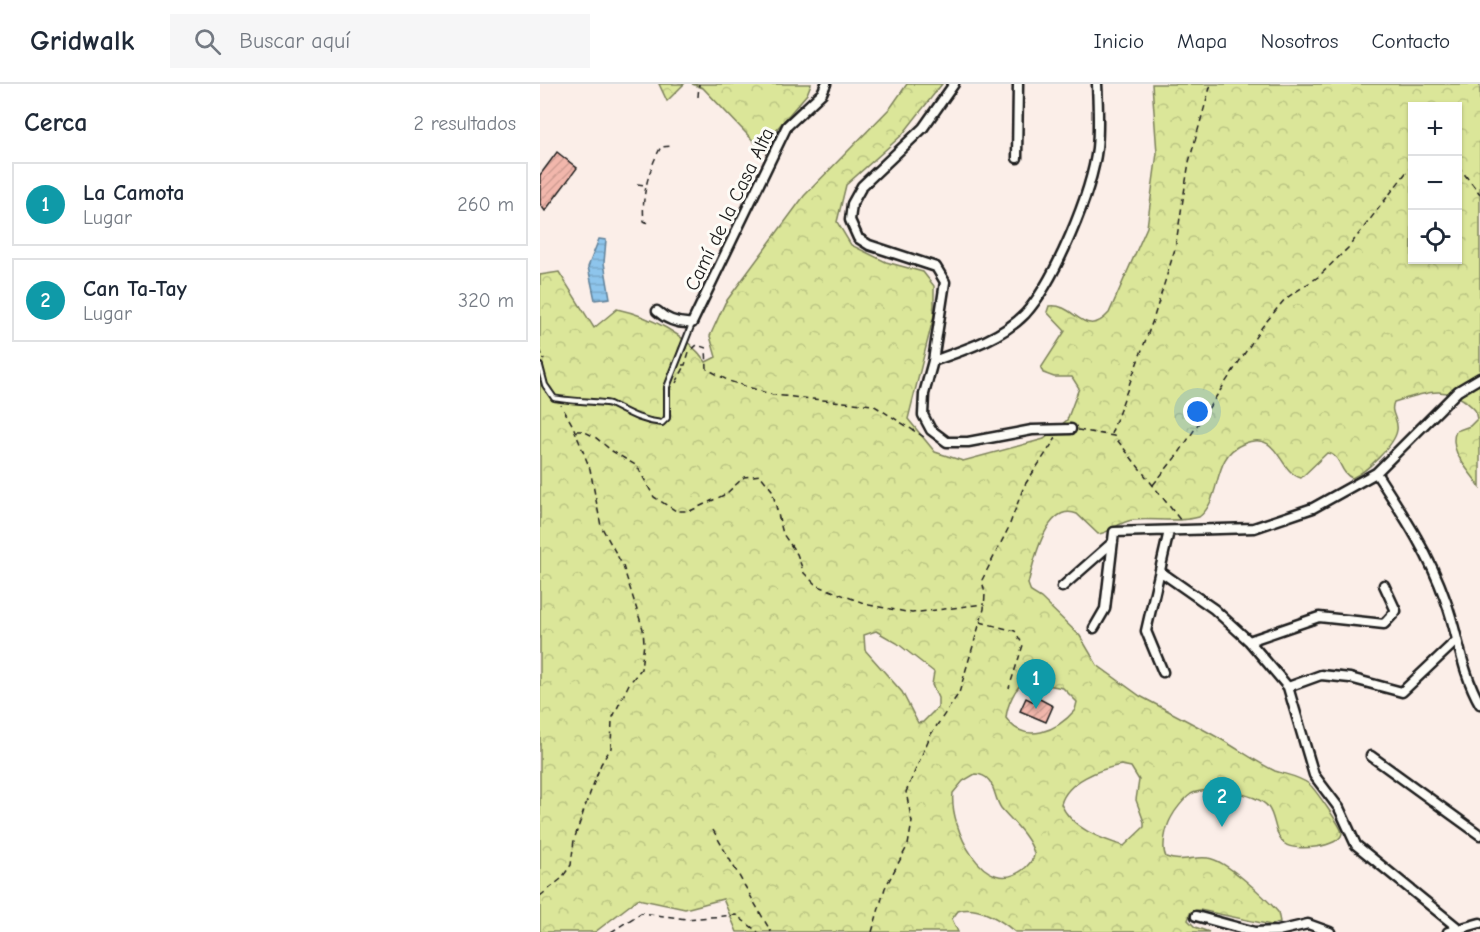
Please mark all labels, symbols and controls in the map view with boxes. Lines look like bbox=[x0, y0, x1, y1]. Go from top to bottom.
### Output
search box bbox=[170, 14, 590, 68]
text: Gridwalk bbox=[30, 25, 134, 57]
icon: search bbox=[191, 25, 224, 58]
text: Buscar aquí bbox=[239, 28, 350, 54]
text: Inicio bbox=[1093, 29, 1144, 53]
text: Mapa bbox=[1177, 29, 1227, 53]
text: Nosotros bbox=[1260, 29, 1339, 53]
text: Contacto bbox=[1372, 29, 1450, 53]
map controls bbox=[1408, 102, 1462, 264]
button: + bbox=[1408, 102, 1462, 156]
text: Cerca bbox=[24, 108, 88, 138]
text: 2 resultados bbox=[414, 112, 516, 135]
street label: Camí de la Casa Alta bbox=[680, 124, 779, 294]
button: − bbox=[1408, 156, 1462, 210]
text: La Camota bbox=[83, 180, 184, 206]
text: 1 bbox=[42, 193, 49, 216]
text: 260 m bbox=[457, 193, 514, 216]
text: Lugar bbox=[83, 206, 132, 229]
button: locate bbox=[1408, 210, 1462, 264]
text: Can Ta-Tay bbox=[83, 276, 187, 302]
text: 2 bbox=[41, 289, 50, 312]
text: 320 m bbox=[458, 289, 514, 312]
text: Lugar bbox=[83, 302, 132, 325]
your location bbox=[1183, 397, 1212, 426]
pin: 1 bbox=[1016, 660, 1056, 709]
pin: 2 bbox=[1202, 778, 1242, 827]

